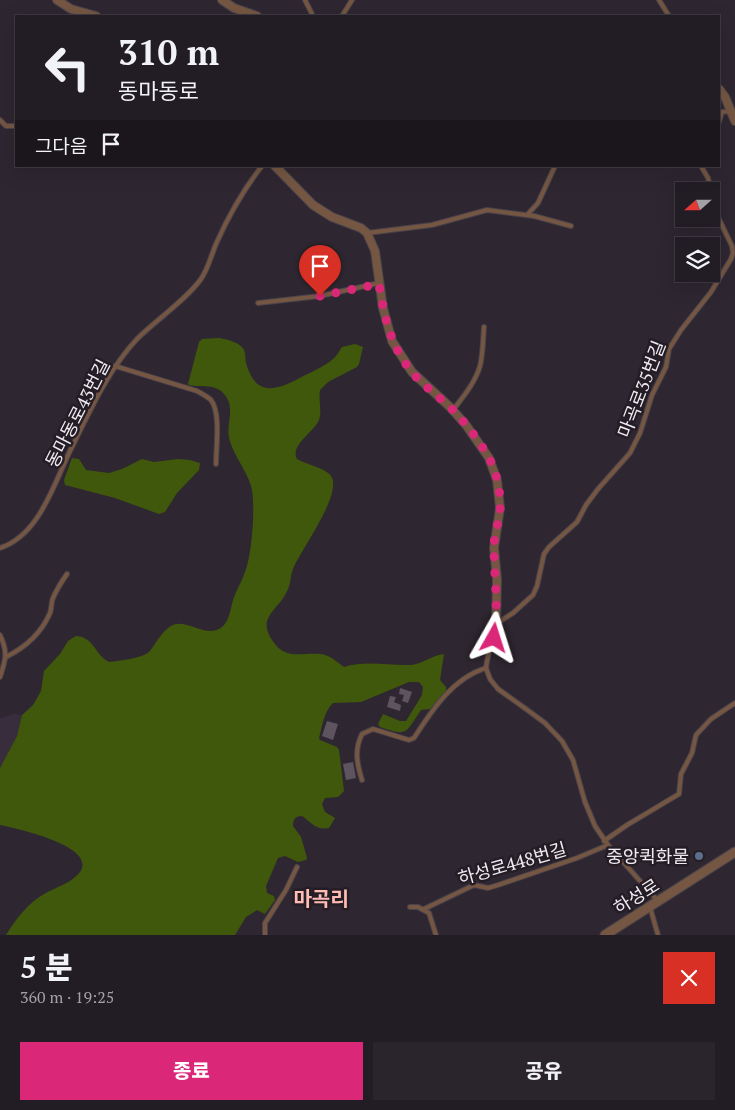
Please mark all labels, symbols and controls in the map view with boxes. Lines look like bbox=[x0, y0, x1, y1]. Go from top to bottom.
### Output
text: 310 m bbox=[118, 29, 219, 75]
icon: left bbox=[35, 35, 100, 100]
text: 동마동로 bbox=[118, 76, 199, 105]
icon: arrive bbox=[97, 130, 125, 158]
text: 그다음 bbox=[35, 133, 87, 158]
north arrow bbox=[675, 182, 720, 228]
map controls bbox=[675, 182, 720, 282]
button: layers bbox=[675, 237, 720, 282]
pin bbox=[299, 245, 341, 296]
icon: arrive bbox=[306, 252, 334, 280]
street label: 마곡로35번길 bbox=[612, 337, 670, 441]
street label: 동마동로43번길 bbox=[39, 355, 115, 471]
position arrow bbox=[467, 611, 519, 663]
street label: 하성로448번길 bbox=[455, 836, 569, 890]
place label: 중앙퀵화물 bbox=[606, 844, 689, 868]
marker: 중앙퀵화물 bbox=[693, 850, 705, 862]
street label: 하성로 bbox=[609, 873, 663, 919]
district label: 마곡리 bbox=[293, 885, 349, 912]
text: 5 분 bbox=[20, 947, 73, 987]
button: close bbox=[663, 952, 715, 1004]
text: 360 m · 19:25 bbox=[20, 986, 114, 1008]
button: 종료 bbox=[20, 1042, 363, 1100]
button: 공유 bbox=[373, 1042, 715, 1100]

